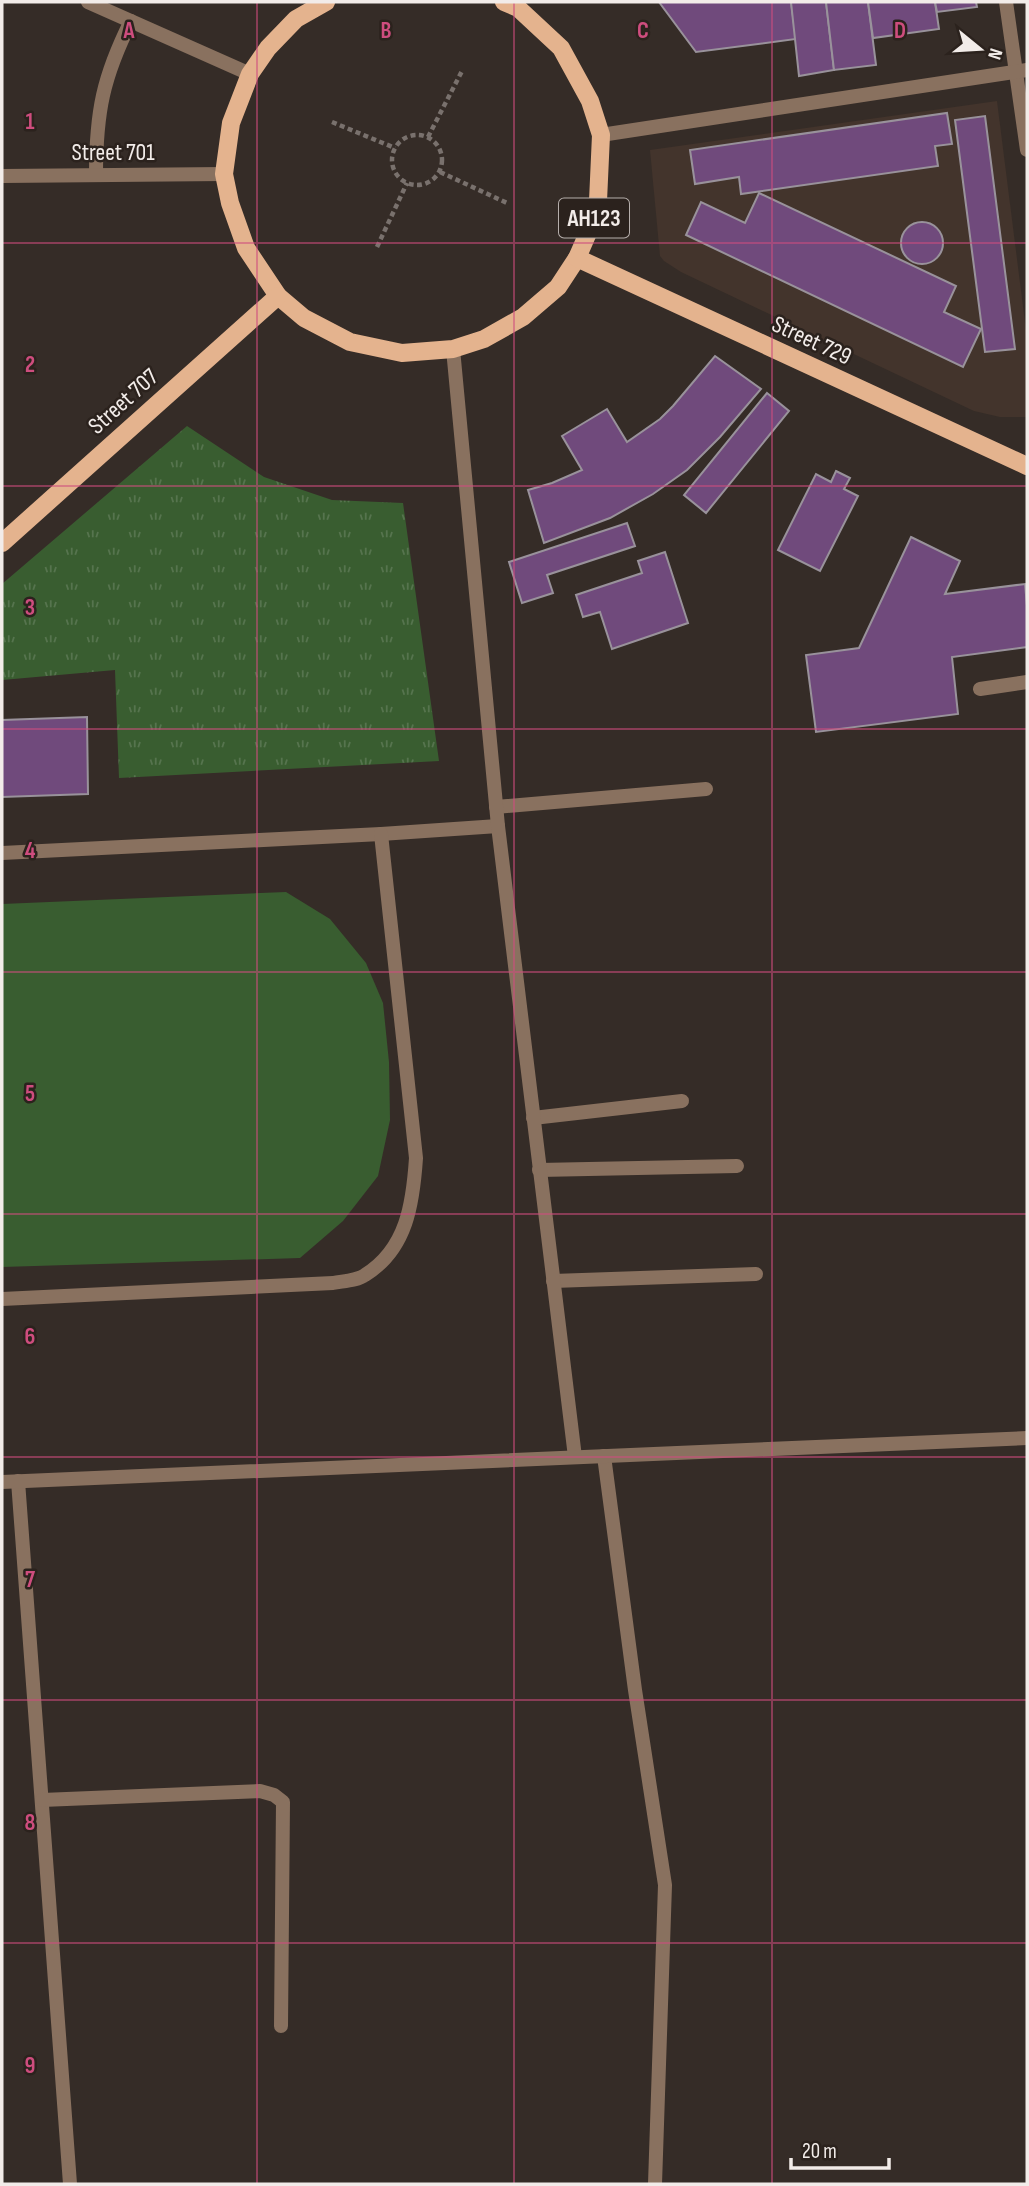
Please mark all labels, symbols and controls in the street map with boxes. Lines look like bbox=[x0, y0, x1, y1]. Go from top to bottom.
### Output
north arrow bbox=[945, 14, 1015, 84]
text: A bbox=[123, 17, 136, 45]
text: B bbox=[381, 17, 392, 45]
text: C bbox=[637, 17, 649, 45]
text: D bbox=[894, 17, 906, 45]
text: N bbox=[982, 45, 1007, 62]
text: 1 bbox=[25, 108, 35, 136]
street label: Street 701 bbox=[71, 138, 155, 167]
road number: AH123 bbox=[559, 198, 629, 238]
street label: Street 729 bbox=[767, 309, 856, 371]
text: 2 bbox=[25, 351, 35, 379]
street label: Street 707 bbox=[82, 362, 165, 440]
text: 3 bbox=[25, 594, 35, 622]
text: 4 bbox=[25, 837, 36, 865]
text: 5 bbox=[25, 1080, 35, 1108]
text: 6 bbox=[25, 1323, 35, 1351]
text: 7 bbox=[25, 1566, 35, 1594]
text: 8 bbox=[25, 1809, 36, 1837]
text: 9 bbox=[25, 2052, 35, 2080]
scale bar bbox=[791, 2126, 889, 2170]
text: 20 m bbox=[802, 2139, 837, 2164]

